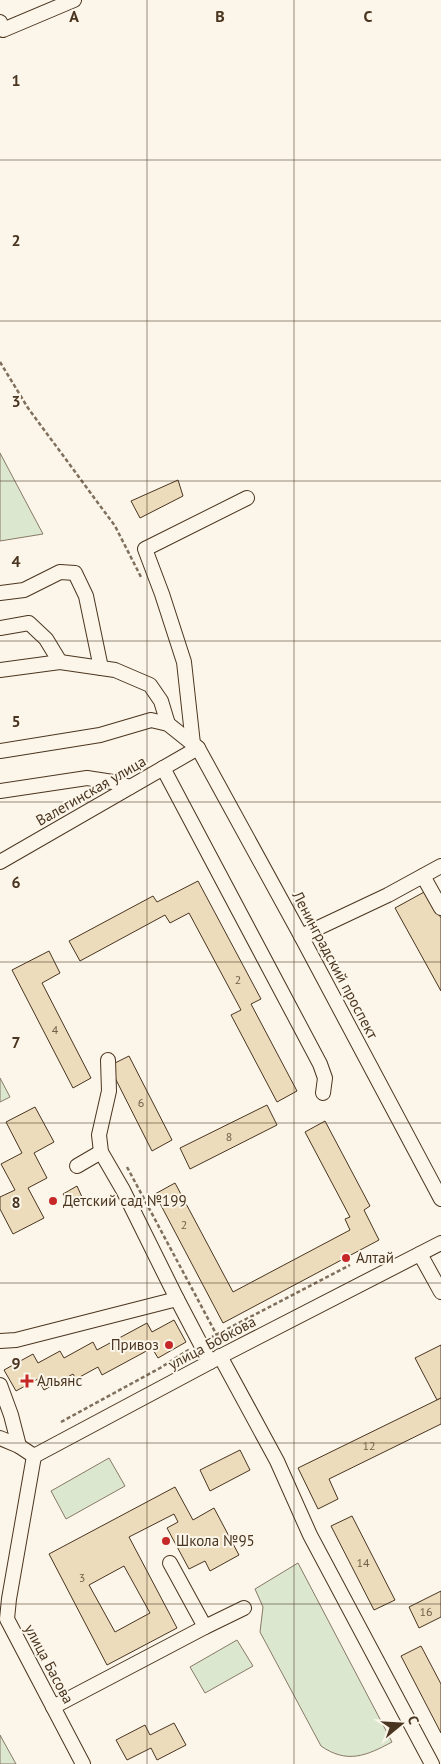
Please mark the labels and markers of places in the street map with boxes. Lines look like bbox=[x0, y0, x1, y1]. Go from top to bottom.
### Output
place label: Детский сад №199 bbox=[63, 1191, 187, 1210]
marker: Детский сад №199 bbox=[47, 1195, 59, 1207]
place label: Алтай bbox=[356, 1248, 394, 1267]
marker: Алтай bbox=[340, 1252, 352, 1264]
place label: Привоз bbox=[111, 1335, 159, 1354]
marker: Привоз bbox=[163, 1339, 175, 1351]
place label: Альянс bbox=[37, 1371, 82, 1390]
marker: Альянс bbox=[21, 1375, 33, 1387]
place label: Школа №95 bbox=[176, 1531, 255, 1550]
marker: Школа №95 bbox=[160, 1535, 172, 1547]

